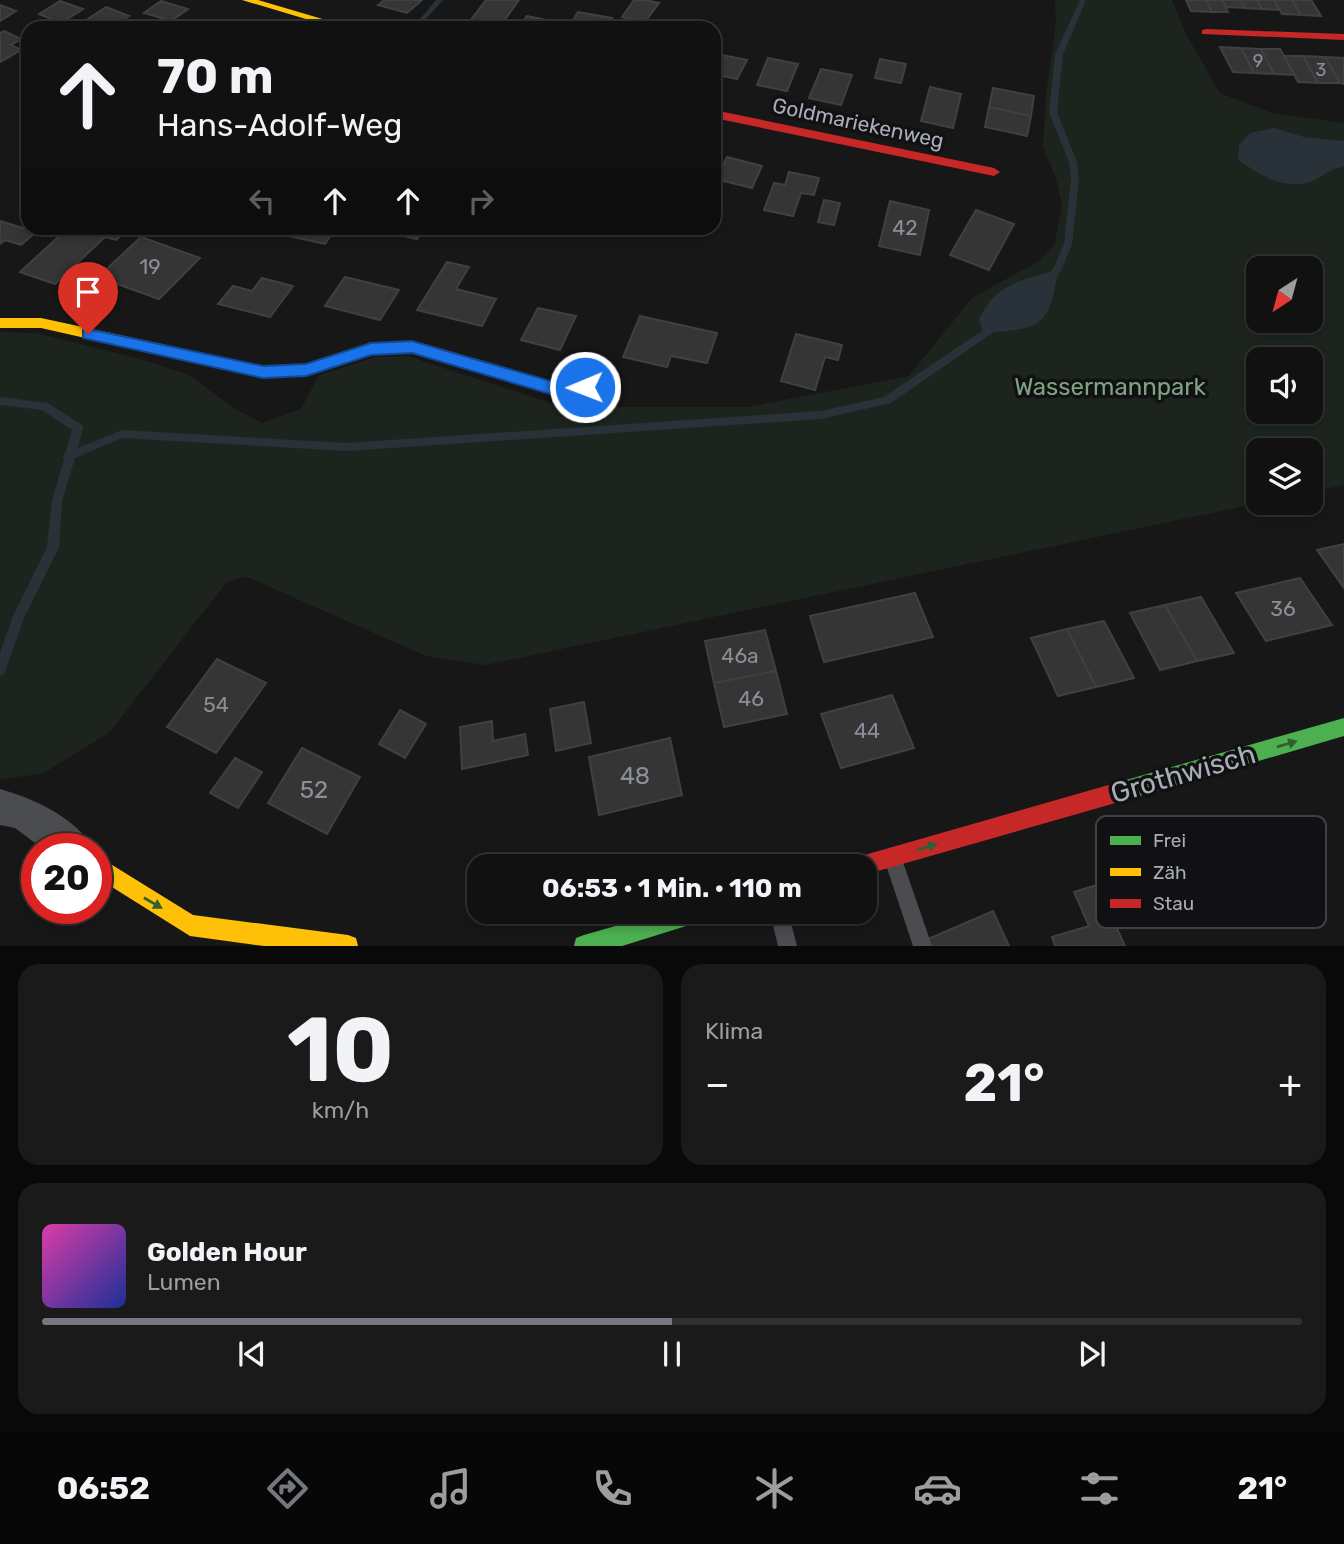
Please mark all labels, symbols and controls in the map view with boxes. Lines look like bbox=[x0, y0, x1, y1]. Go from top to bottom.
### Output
text: 70 m bbox=[157, 47, 274, 105]
icon: ahead bbox=[42, 49, 133, 140]
house number: 9 bbox=[1253, 50, 1263, 72]
house number: 3 bbox=[1316, 59, 1326, 81]
street label: Goldmariekenweg bbox=[770, 92, 946, 153]
text: Hans-Adolf-Weg bbox=[157, 106, 402, 144]
icon: left bbox=[243, 182, 281, 220]
icon: ahead bbox=[316, 182, 354, 220]
icon: ahead bbox=[389, 182, 427, 220]
icon: right bbox=[462, 182, 500, 220]
house number: 42 bbox=[892, 215, 918, 240]
house number: 19 bbox=[139, 254, 161, 279]
north arrow bbox=[1246, 256, 1323, 332]
map controls bbox=[1246, 256, 1323, 515]
pin bbox=[58, 262, 118, 334]
icon: arrive bbox=[69, 273, 107, 311]
button: sound bbox=[1246, 347, 1323, 424]
position arrow bbox=[548, 350, 622, 424]
park label: Wassermannpark bbox=[1014, 373, 1206, 401]
button: layers bbox=[1246, 438, 1323, 515]
house number: 36 bbox=[1270, 596, 1296, 621]
house number: 46a bbox=[721, 643, 759, 668]
house number: 46 bbox=[738, 686, 764, 711]
house number: 54 bbox=[203, 692, 229, 717]
house number: 44 bbox=[854, 718, 880, 743]
street label: Grothwisch bbox=[1107, 737, 1259, 810]
one-way arrow bbox=[1276, 738, 1297, 748]
house number: 48 bbox=[620, 762, 650, 790]
house number: 52 bbox=[300, 776, 328, 804]
legend bbox=[1096, 816, 1326, 928]
text: Frei bbox=[1153, 829, 1186, 852]
speed limit sign: 20 bbox=[21, 833, 112, 924]
one-way arrow bbox=[917, 842, 938, 852]
text: Zäh bbox=[1153, 861, 1186, 884]
text: 06:53 · 1 Min. · 110 m bbox=[542, 873, 802, 904]
text: Stau bbox=[1153, 892, 1194, 915]
one-way arrow bbox=[143, 896, 163, 908]
text: 10 bbox=[287, 996, 394, 1104]
text: Klima bbox=[705, 1017, 763, 1045]
text: 21° bbox=[964, 1052, 1045, 1114]
text: − bbox=[705, 1061, 730, 1107]
text: + bbox=[1278, 1061, 1302, 1107]
text: km/h bbox=[312, 1096, 369, 1124]
text: Golden Hour bbox=[147, 1237, 307, 1268]
text: Lumen bbox=[147, 1268, 221, 1296]
icon: previous bbox=[233, 1335, 271, 1373]
icon: pause bbox=[653, 1335, 691, 1373]
icon: next bbox=[1073, 1335, 1111, 1373]
icon: directions bbox=[263, 1464, 312, 1513]
icon: music bbox=[426, 1464, 475, 1513]
icon: phone bbox=[588, 1464, 637, 1513]
icon: climate bbox=[750, 1464, 799, 1513]
icon: car bbox=[913, 1464, 962, 1513]
icon: filters bbox=[1075, 1464, 1124, 1513]
text: 06:52 bbox=[57, 1469, 150, 1507]
text: 21° bbox=[1237, 1469, 1287, 1507]

